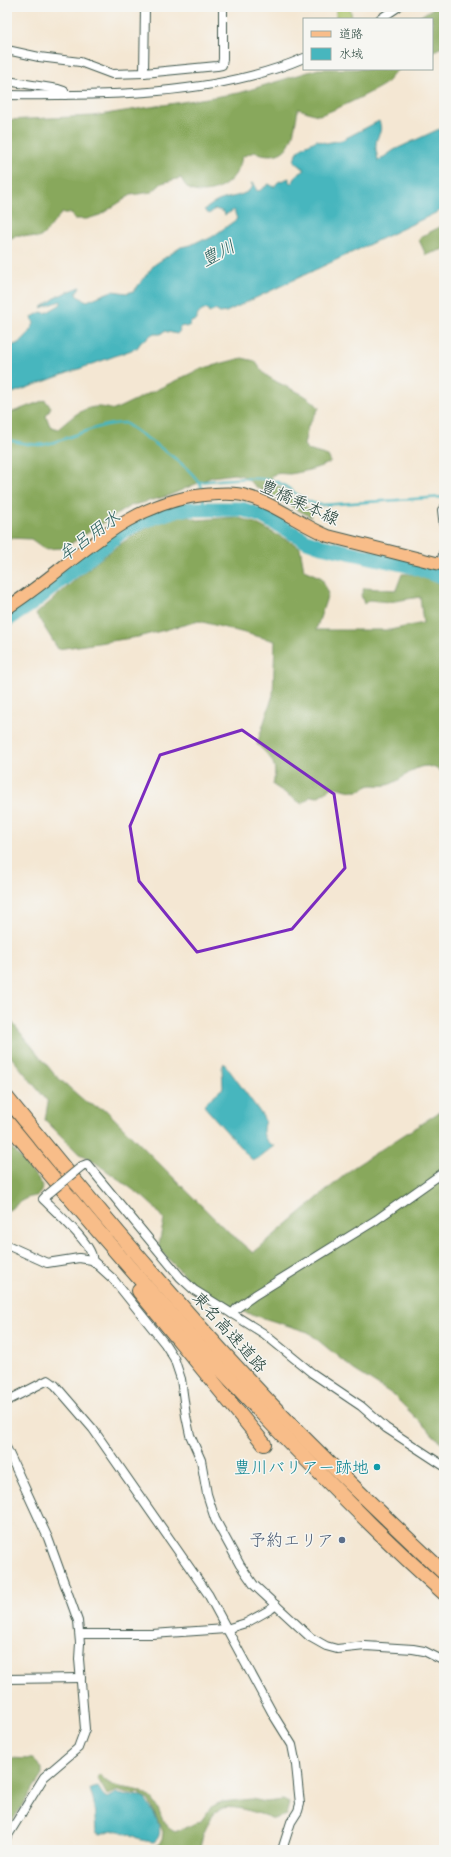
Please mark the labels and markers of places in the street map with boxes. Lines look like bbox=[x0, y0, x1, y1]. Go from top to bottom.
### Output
place label: 豊川バリアー跡地 bbox=[234, 1457, 369, 1478]
marker: 豊川バリアー跡地 bbox=[372, 1462, 382, 1472]
place label: 予約エリア bbox=[249, 1530, 334, 1551]
marker: 予約エリア bbox=[337, 1535, 347, 1545]

